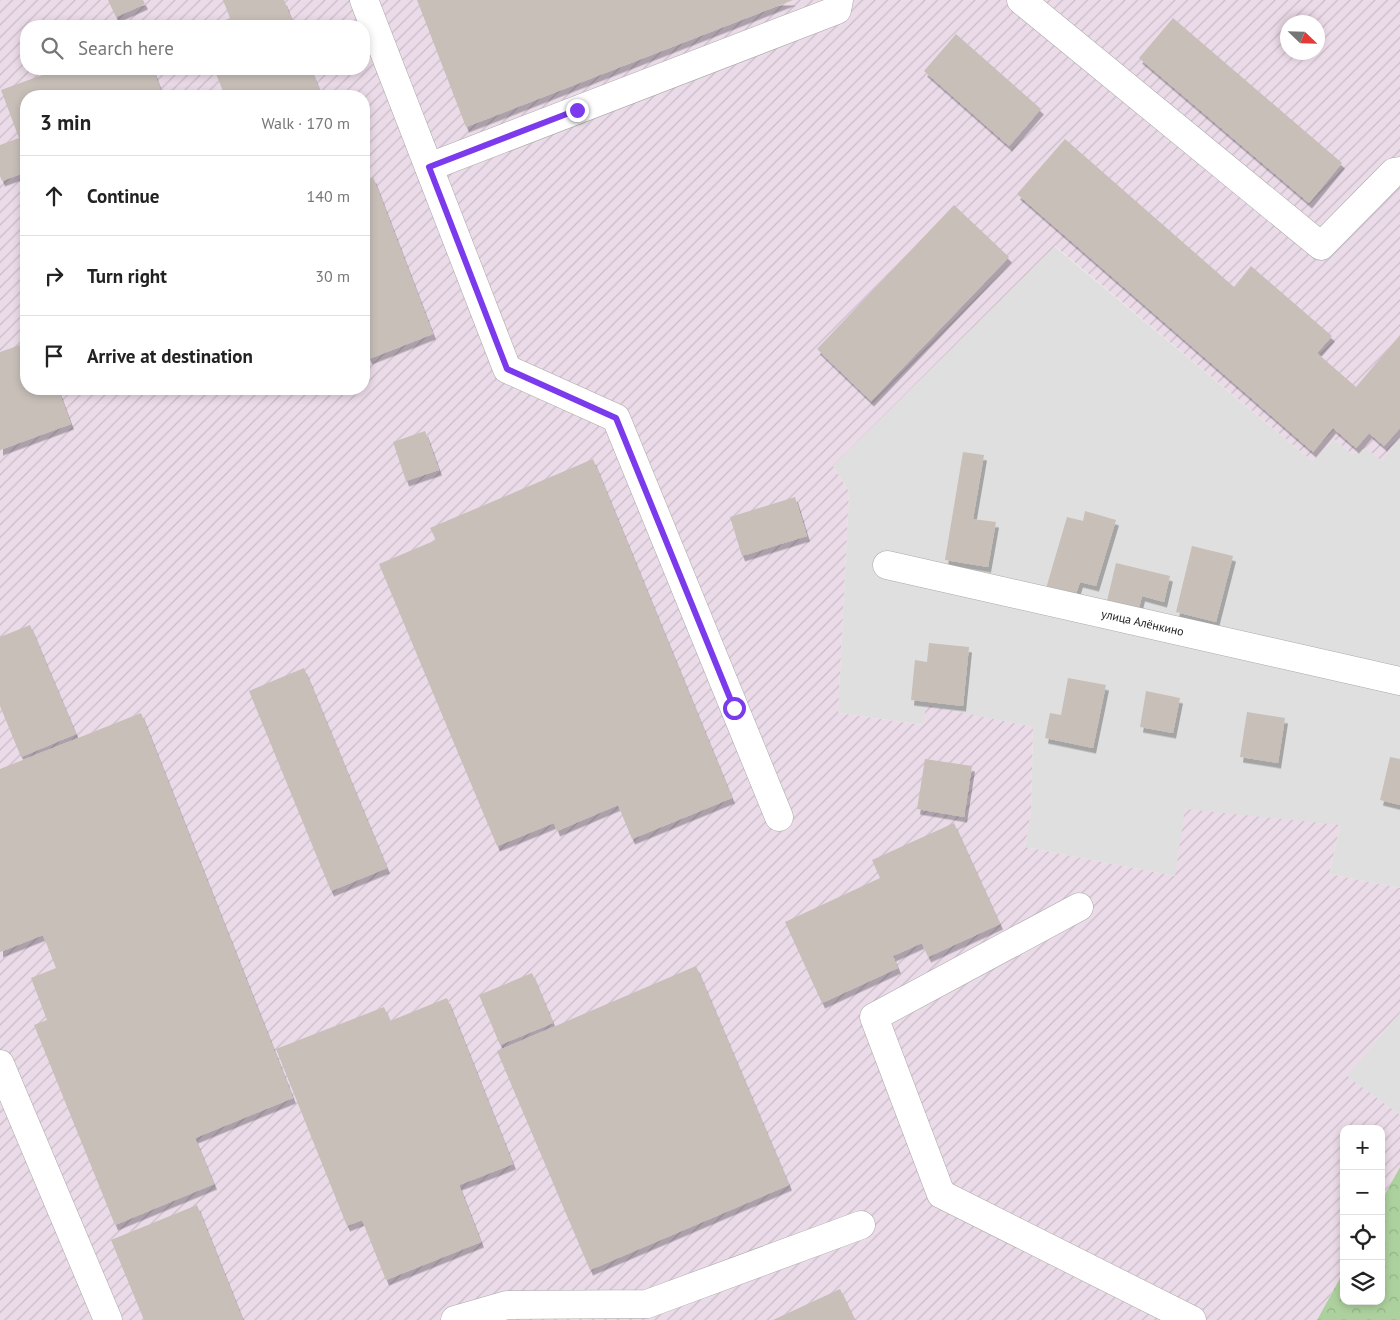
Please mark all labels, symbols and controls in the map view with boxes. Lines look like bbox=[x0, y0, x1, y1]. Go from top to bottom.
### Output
north arrow bbox=[1280, 15, 1325, 60]
search box bbox=[20, 20, 370, 75]
icon: search bbox=[38, 34, 66, 62]
text: Search here bbox=[78, 36, 174, 60]
route end bbox=[566, 99, 589, 122]
text: 3 min bbox=[40, 109, 91, 136]
text: Walk · 170 m bbox=[261, 113, 350, 133]
icon: ahead bbox=[40, 182, 68, 210]
text: Continue bbox=[87, 184, 159, 208]
text: 140 m bbox=[307, 186, 350, 206]
icon: right bbox=[40, 262, 68, 290]
text: Turn right bbox=[87, 264, 167, 288]
text: 30 m bbox=[315, 266, 350, 286]
icon: arrive bbox=[40, 342, 68, 370]
text: Arrive at destination bbox=[87, 344, 253, 368]
street label: улица Алёнкино bbox=[1100, 606, 1185, 639]
route start bbox=[723, 697, 746, 720]
map controls bbox=[1340, 1125, 1385, 1305]
button: + bbox=[1340, 1125, 1385, 1170]
button: − bbox=[1340, 1170, 1385, 1215]
button: locate bbox=[1340, 1215, 1385, 1260]
button: layers bbox=[1340, 1260, 1385, 1305]

